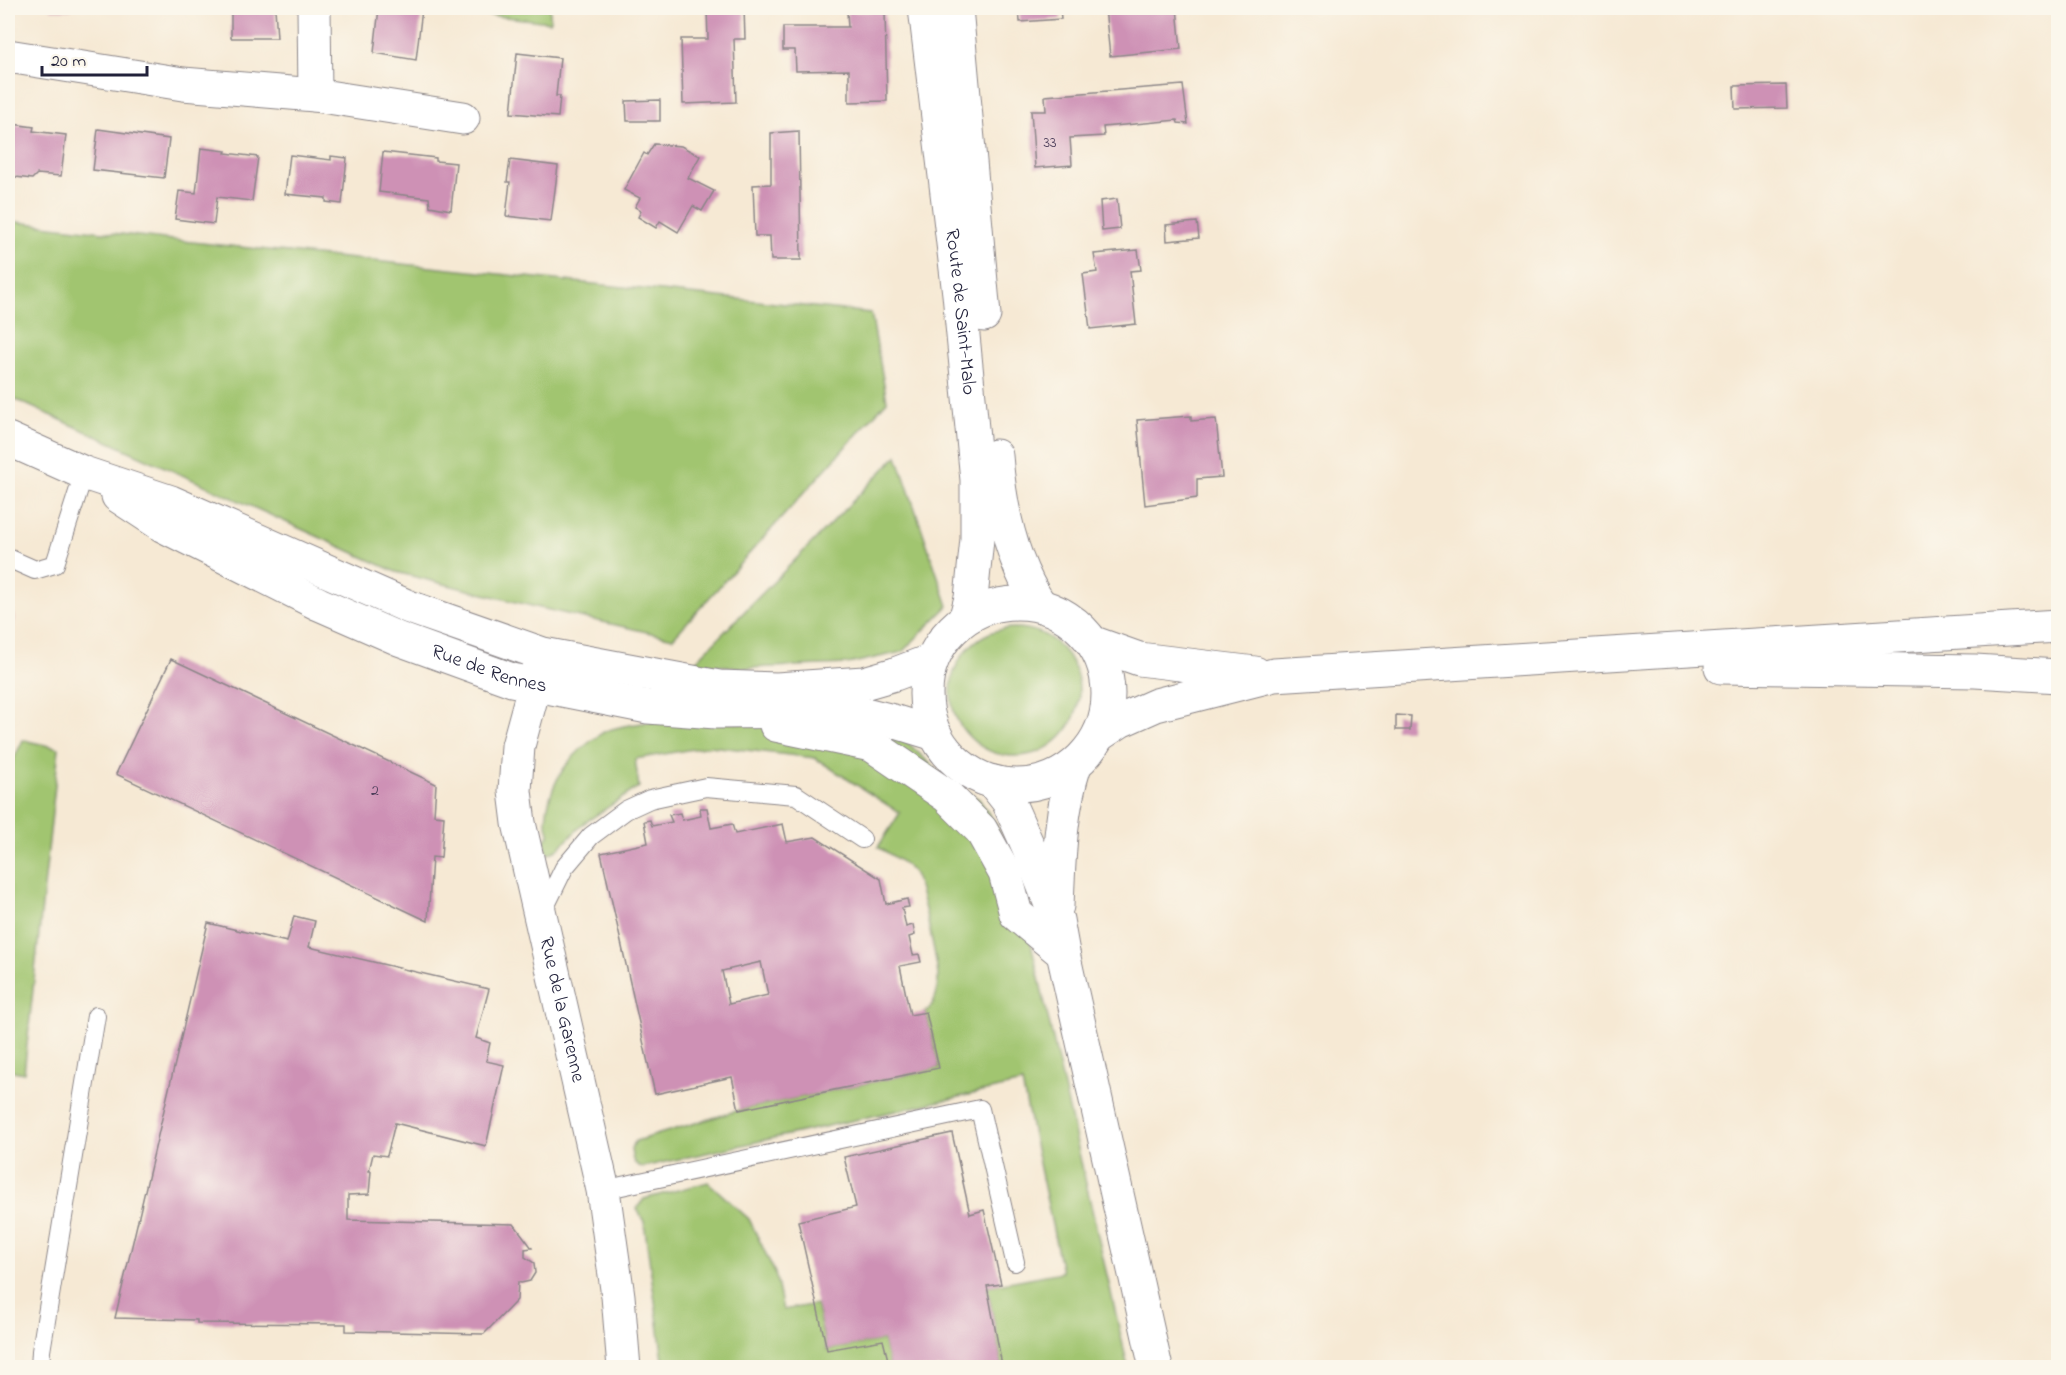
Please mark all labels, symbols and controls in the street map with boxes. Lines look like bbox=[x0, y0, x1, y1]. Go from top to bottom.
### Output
scale bar bbox=[42, 39, 147, 77]
text: 20 m bbox=[51, 49, 86, 75]
house number: 33 bbox=[1043, 131, 1057, 155]
street label: Route de Saint-Malo bbox=[937, 227, 983, 396]
street label: Rue de Rennes bbox=[427, 637, 549, 701]
house number: 2 bbox=[371, 779, 379, 803]
street label: Rue de la Garenne bbox=[531, 934, 592, 1085]

